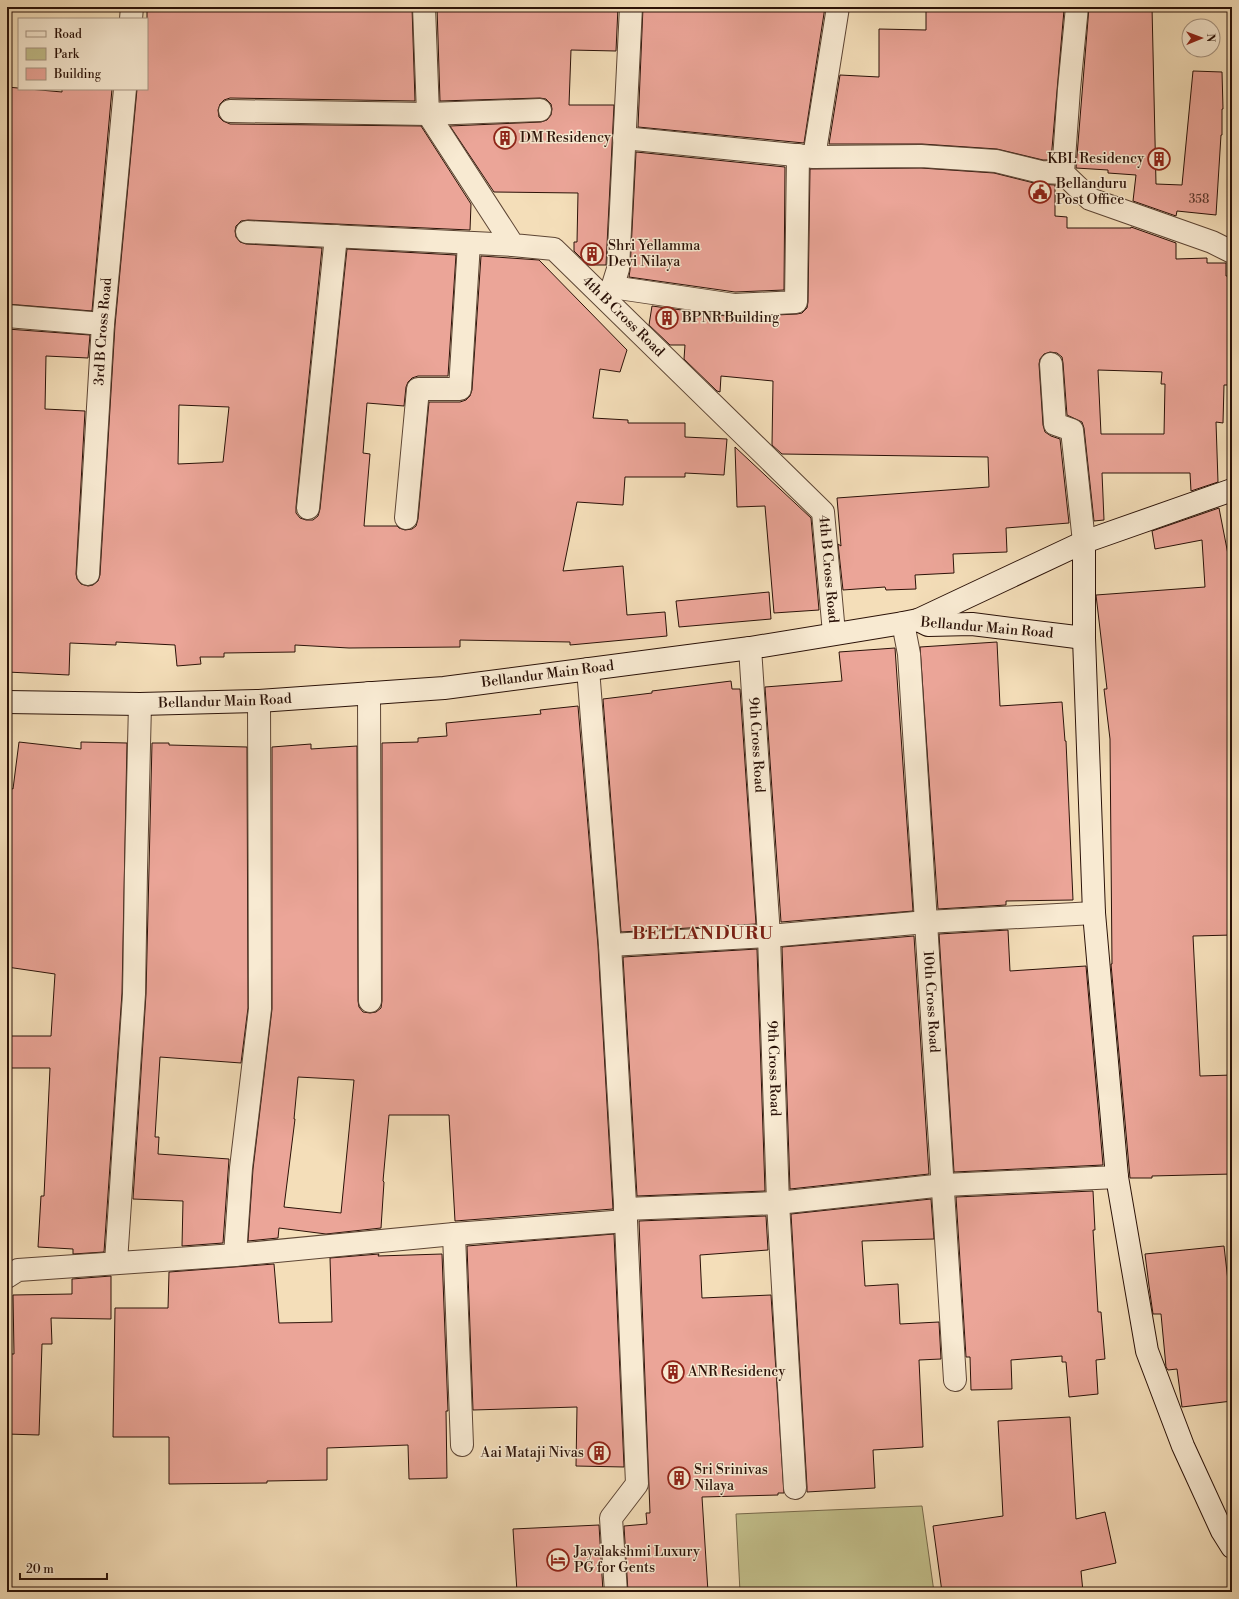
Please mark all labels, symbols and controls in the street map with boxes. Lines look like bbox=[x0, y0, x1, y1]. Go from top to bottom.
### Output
legend bbox=[18, 18, 148, 90]
north arrow bbox=[1181, 18, 1221, 58]
text: Road bbox=[54, 27, 82, 42]
text: N bbox=[1203, 33, 1217, 43]
text: Park bbox=[54, 47, 80, 62]
text: Building bbox=[53, 67, 102, 82]
building icon: DM Residency bbox=[492, 125, 518, 151]
place label: DM Residency bbox=[520, 129, 611, 147]
building icon: KBL Residency bbox=[1146, 146, 1172, 172]
place label: KBL Residency bbox=[1047, 150, 1144, 168]
place label: Bellanduru Post Office bbox=[1055, 175, 1127, 209]
public building icon: Bellanduru Post Office bbox=[1027, 179, 1053, 205]
house number: 358 bbox=[1189, 192, 1209, 207]
place label: Shri Yellamma Devi Nilaya bbox=[608, 237, 701, 271]
building icon: Shri Yellamma Devi Nilaya bbox=[579, 241, 605, 267]
street label: 4th B Cross Road bbox=[578, 272, 668, 361]
street label: 3rd B Cross Road bbox=[90, 277, 116, 386]
building icon: BPNR Building bbox=[654, 305, 680, 331]
place label: BPNR Building bbox=[681, 309, 780, 327]
street label: 4th B Cross Road bbox=[814, 514, 842, 624]
street label: Bellandur Main Road bbox=[919, 613, 1054, 643]
street label: Bellandur Main Road bbox=[479, 657, 615, 692]
street label: Bellandur Main Road bbox=[157, 690, 292, 713]
street label: 9th Cross Road bbox=[744, 696, 769, 793]
district label: BELLANDURU bbox=[632, 922, 774, 945]
street label: 10th Cross Road bbox=[919, 950, 943, 1053]
street label: 9th Cross Road bbox=[763, 1020, 784, 1117]
building icon: ANR Residency bbox=[660, 1359, 686, 1385]
place label: ANR Residency bbox=[687, 1363, 785, 1381]
building icon: Aai Mataji Nivas bbox=[586, 1440, 612, 1466]
place label: Aai Mataji Nivas bbox=[480, 1444, 584, 1462]
place label: Sri Srinivas Nilaya bbox=[694, 1461, 768, 1495]
building icon: Sri Srinivas Nilaya bbox=[666, 1465, 692, 1491]
place label: Jayalakshmi Luxury PG for Gents bbox=[573, 1543, 700, 1577]
hotel icon: Jayalakshmi Luxury PG for Gents bbox=[545, 1547, 571, 1573]
scale bar bbox=[20, 1555, 107, 1581]
text: 20 m bbox=[26, 1562, 54, 1577]

